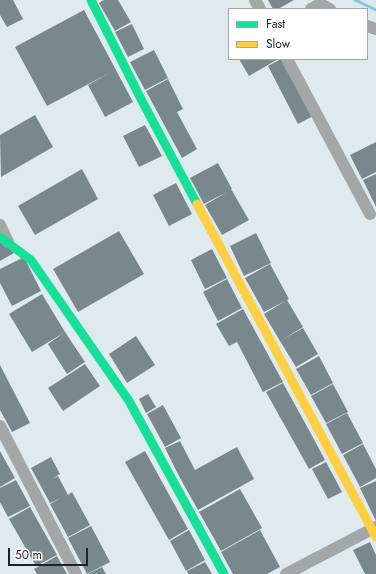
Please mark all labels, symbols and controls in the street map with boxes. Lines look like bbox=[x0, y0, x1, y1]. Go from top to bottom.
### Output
legend bbox=[228, 8, 368, 60]
text: Fast bbox=[266, 15, 285, 33]
text: Slow bbox=[266, 35, 290, 53]
scale bar bbox=[10, 540, 90, 566]
text: 50 m bbox=[15, 546, 42, 564]

